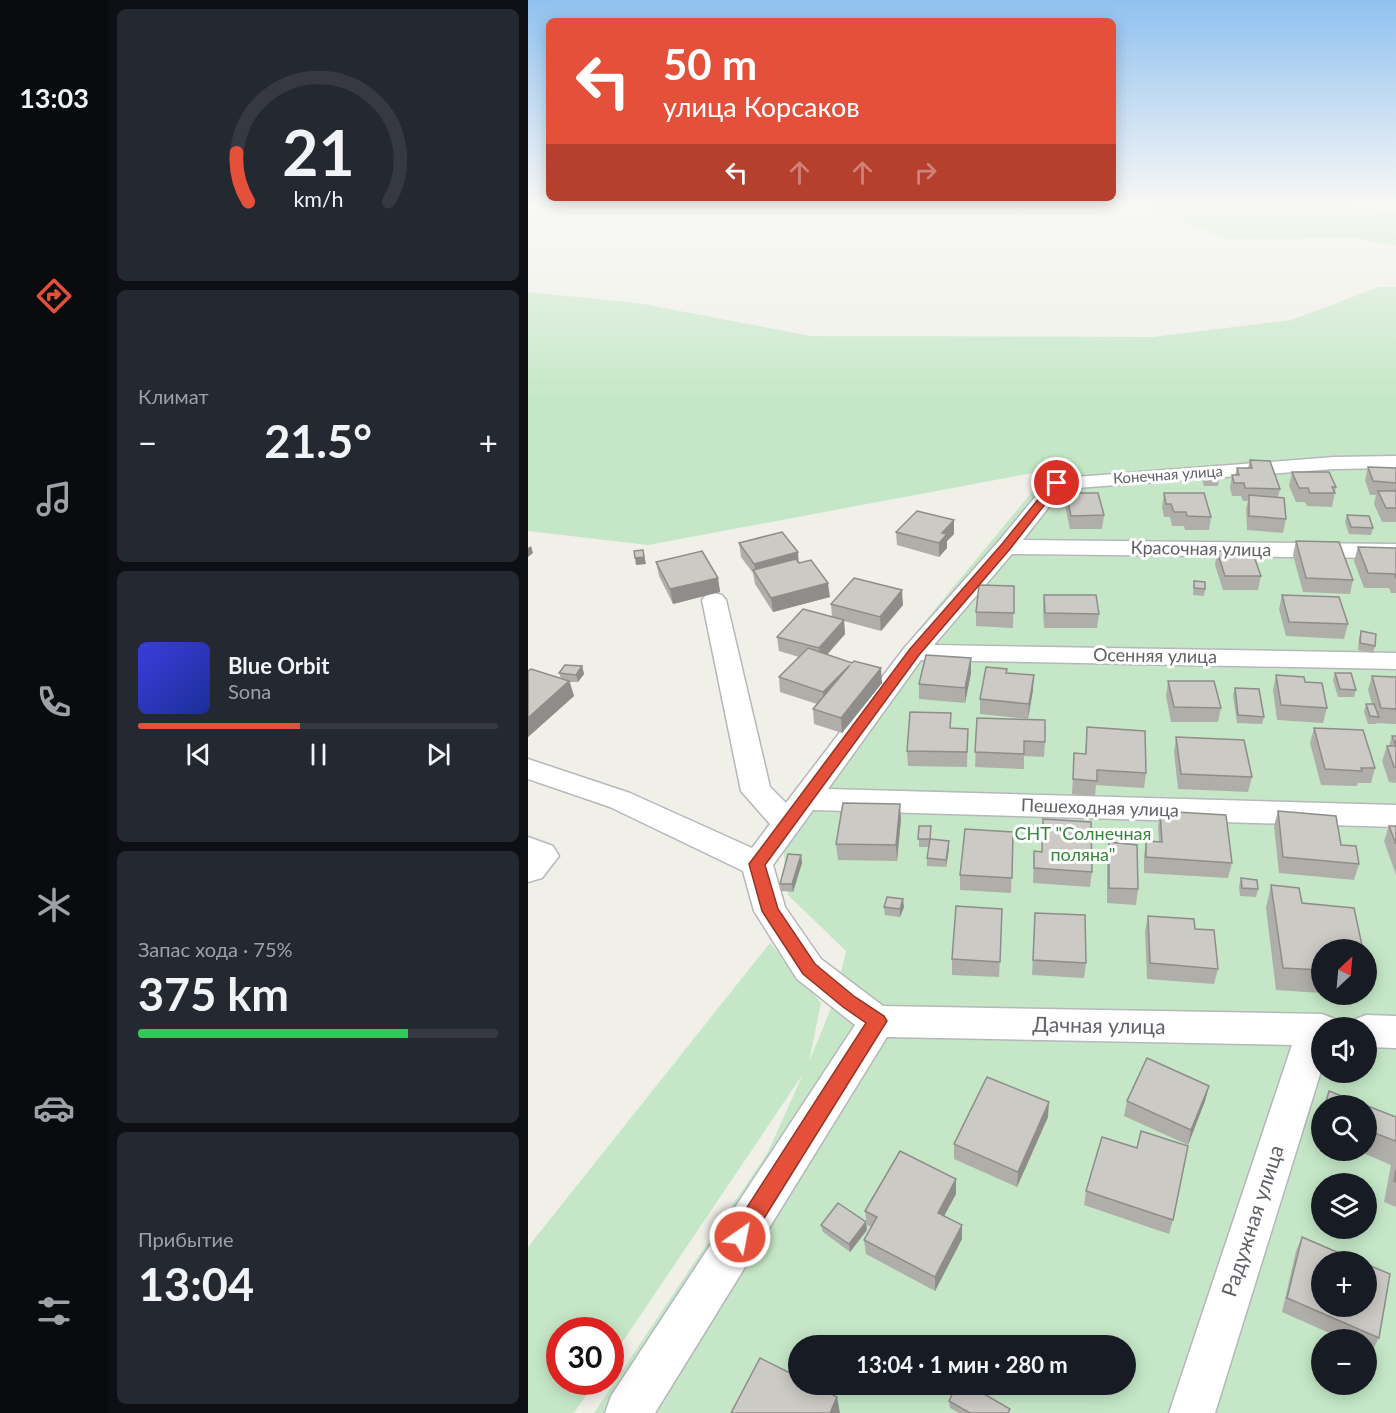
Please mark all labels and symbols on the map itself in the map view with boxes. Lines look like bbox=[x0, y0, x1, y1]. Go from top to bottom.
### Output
pin bbox=[1031, 457, 1082, 508]
street label: Конечная улица bbox=[1112, 461, 1224, 487]
street label: Красочная улица bbox=[1131, 536, 1272, 560]
street label: Осенняя улица bbox=[1093, 643, 1217, 667]
street label: Пешеходная улица bbox=[1021, 793, 1179, 821]
park label: СНТ "Солнечная поляна" bbox=[1015, 822, 1151, 865]
north arrow bbox=[1311, 939, 1377, 1005]
street label: Дачная улица bbox=[1032, 1011, 1166, 1038]
street label: Радужная улица bbox=[1215, 1142, 1288, 1300]
position arrow bbox=[708, 1205, 772, 1269]
speed limit sign: 30 bbox=[546, 1317, 624, 1395]

